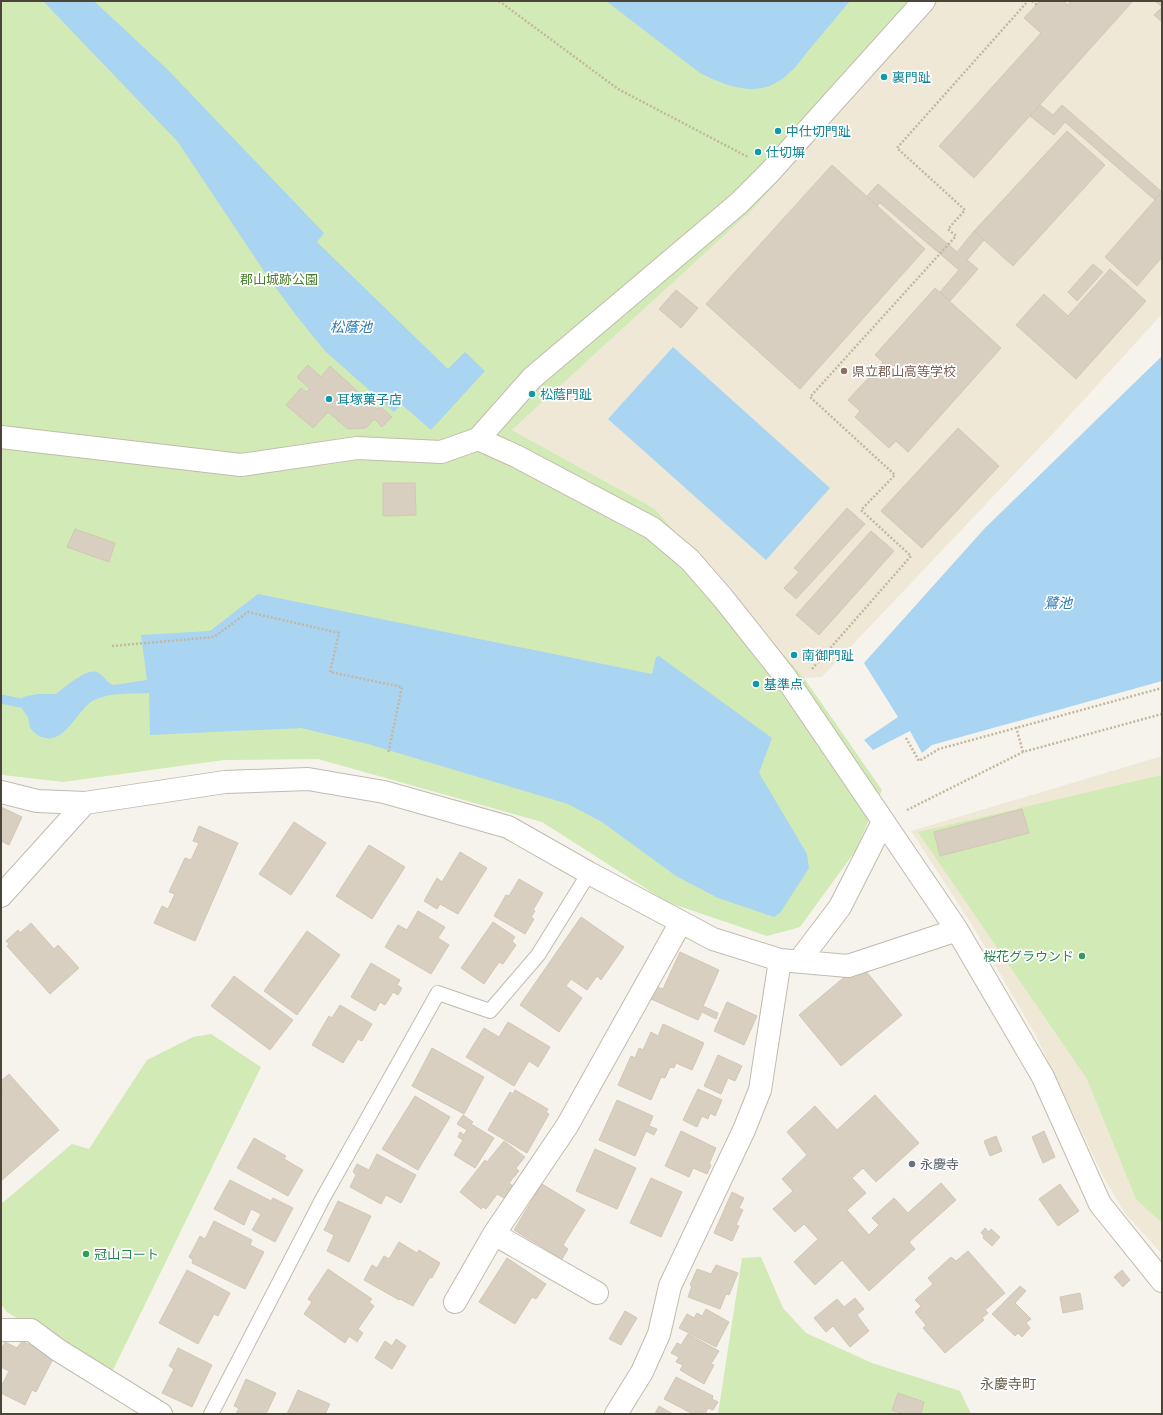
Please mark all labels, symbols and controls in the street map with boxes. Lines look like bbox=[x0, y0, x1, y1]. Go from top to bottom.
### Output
place label: 裏門趾 bbox=[892, 68, 931, 86]
marker: 裏門趾 bbox=[879, 72, 889, 82]
place label: 中仕切門趾 bbox=[786, 122, 851, 140]
marker: 中仕切門趾 bbox=[773, 126, 783, 136]
place label: 仕切塀 bbox=[766, 143, 805, 161]
marker: 仕切塀 bbox=[753, 147, 763, 157]
park label: 郡山城跡公園 bbox=[240, 270, 318, 288]
water label: 松蔭池 bbox=[330, 317, 374, 336]
place label: 県立郡山高等学校 bbox=[852, 362, 956, 380]
marker: 県立郡山高等学校 bbox=[839, 366, 849, 376]
place label: 松蔭門趾 bbox=[540, 385, 592, 403]
marker: 松蔭門趾 bbox=[527, 389, 537, 399]
place label: 耳塚菓子店 bbox=[337, 390, 402, 408]
marker: 耳塚菓子店 bbox=[324, 394, 334, 404]
water label: 鷺池 bbox=[1044, 593, 1074, 612]
place label: 南御門趾 bbox=[802, 646, 854, 664]
marker: 南御門趾 bbox=[789, 650, 799, 660]
place label: 基準点 bbox=[764, 675, 803, 693]
marker: 基準点 bbox=[751, 679, 761, 689]
place label: 桜花グラウンド bbox=[983, 947, 1074, 965]
marker: 桜花グラウンド bbox=[1077, 951, 1087, 961]
place label: 永慶寺 bbox=[920, 1155, 959, 1173]
marker: 永慶寺 bbox=[907, 1159, 917, 1169]
place label: 冠山コート bbox=[94, 1245, 159, 1263]
marker: 冠山コート bbox=[81, 1249, 91, 1259]
district label: 永慶寺町 bbox=[980, 1374, 1036, 1393]

